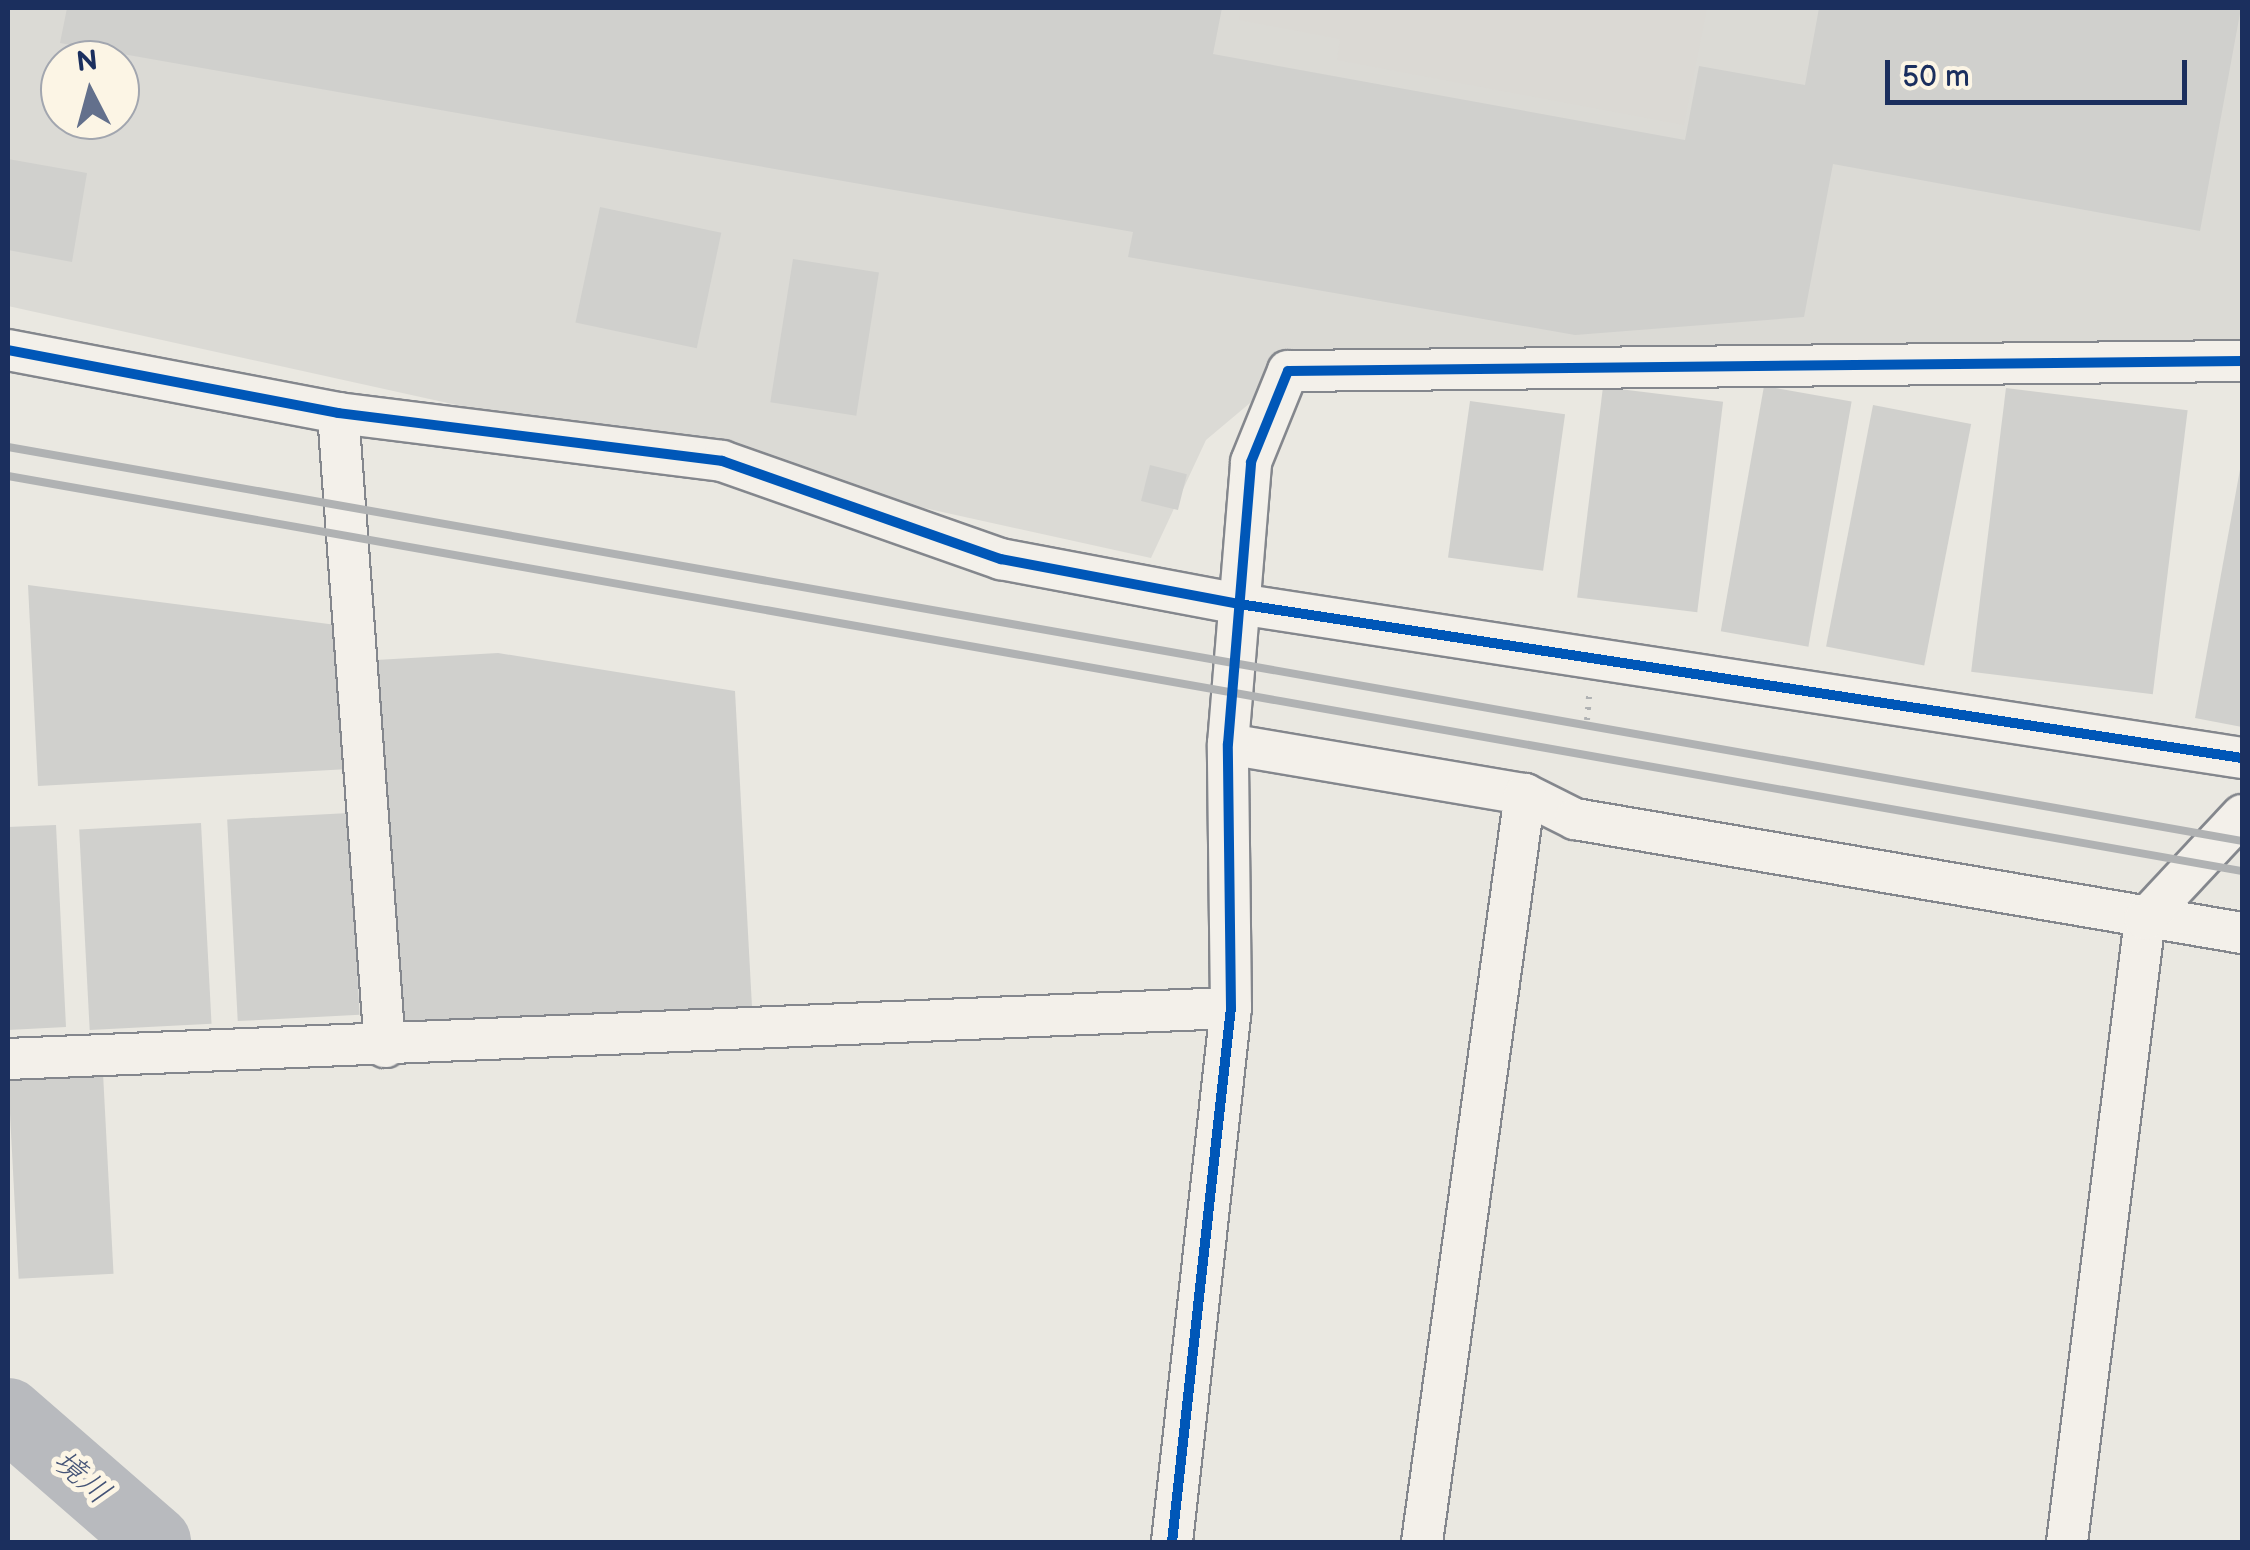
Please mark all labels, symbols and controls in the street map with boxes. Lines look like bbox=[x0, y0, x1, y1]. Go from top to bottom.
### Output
north arrow bbox=[40, 40, 140, 140]
scale bar bbox=[1890, 40, 2192, 102]
text: N bbox=[75, 44, 99, 79]
text: 50 m bbox=[1902, 59, 1970, 95]
water label: 境川 bbox=[44, 1443, 118, 1513]

